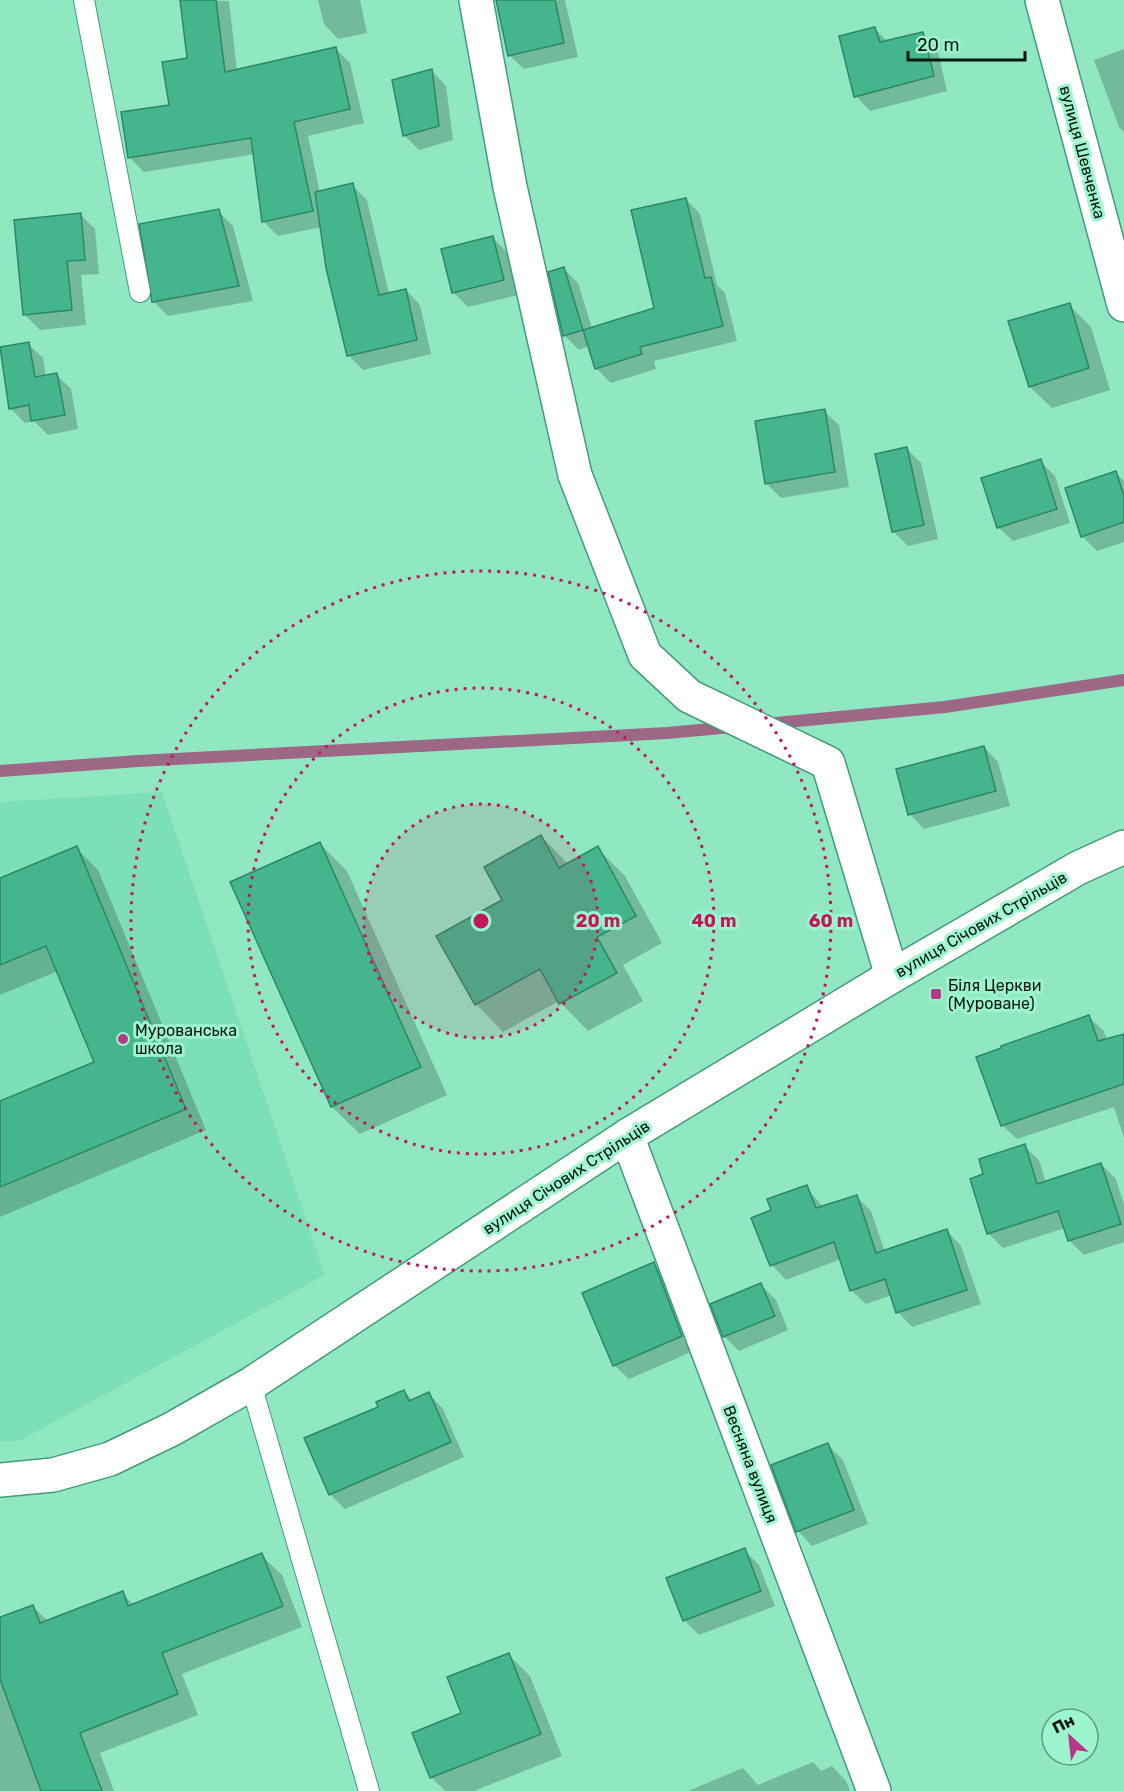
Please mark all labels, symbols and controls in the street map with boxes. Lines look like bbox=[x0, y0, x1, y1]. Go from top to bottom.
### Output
scale bar bbox=[908, 24, 1025, 62]
text: 20 m bbox=[917, 34, 959, 56]
street label: вулиця Шевченка bbox=[1056, 84, 1109, 221]
street label: вулиця Січових Стрільців bbox=[892, 867, 1070, 981]
text: 20 m bbox=[576, 910, 620, 932]
text: 40 m bbox=[692, 910, 736, 932]
text: 60 m bbox=[809, 910, 853, 932]
centre of rings bbox=[471, 911, 491, 931]
place label: Біля Церкви (Муроване) bbox=[948, 976, 1042, 1013]
marker: Біля Церкви (Муроване) bbox=[929, 987, 943, 1001]
place label: Мурованська школа bbox=[135, 1021, 237, 1058]
marker: Мурованська школа bbox=[116, 1032, 130, 1046]
street label: вулиця Січових Стрільців bbox=[479, 1116, 653, 1238]
street label: Весняна вулиця bbox=[719, 1403, 782, 1526]
north arrow bbox=[1040, 1707, 1100, 1767]
text: Пн bbox=[1049, 1711, 1078, 1738]

